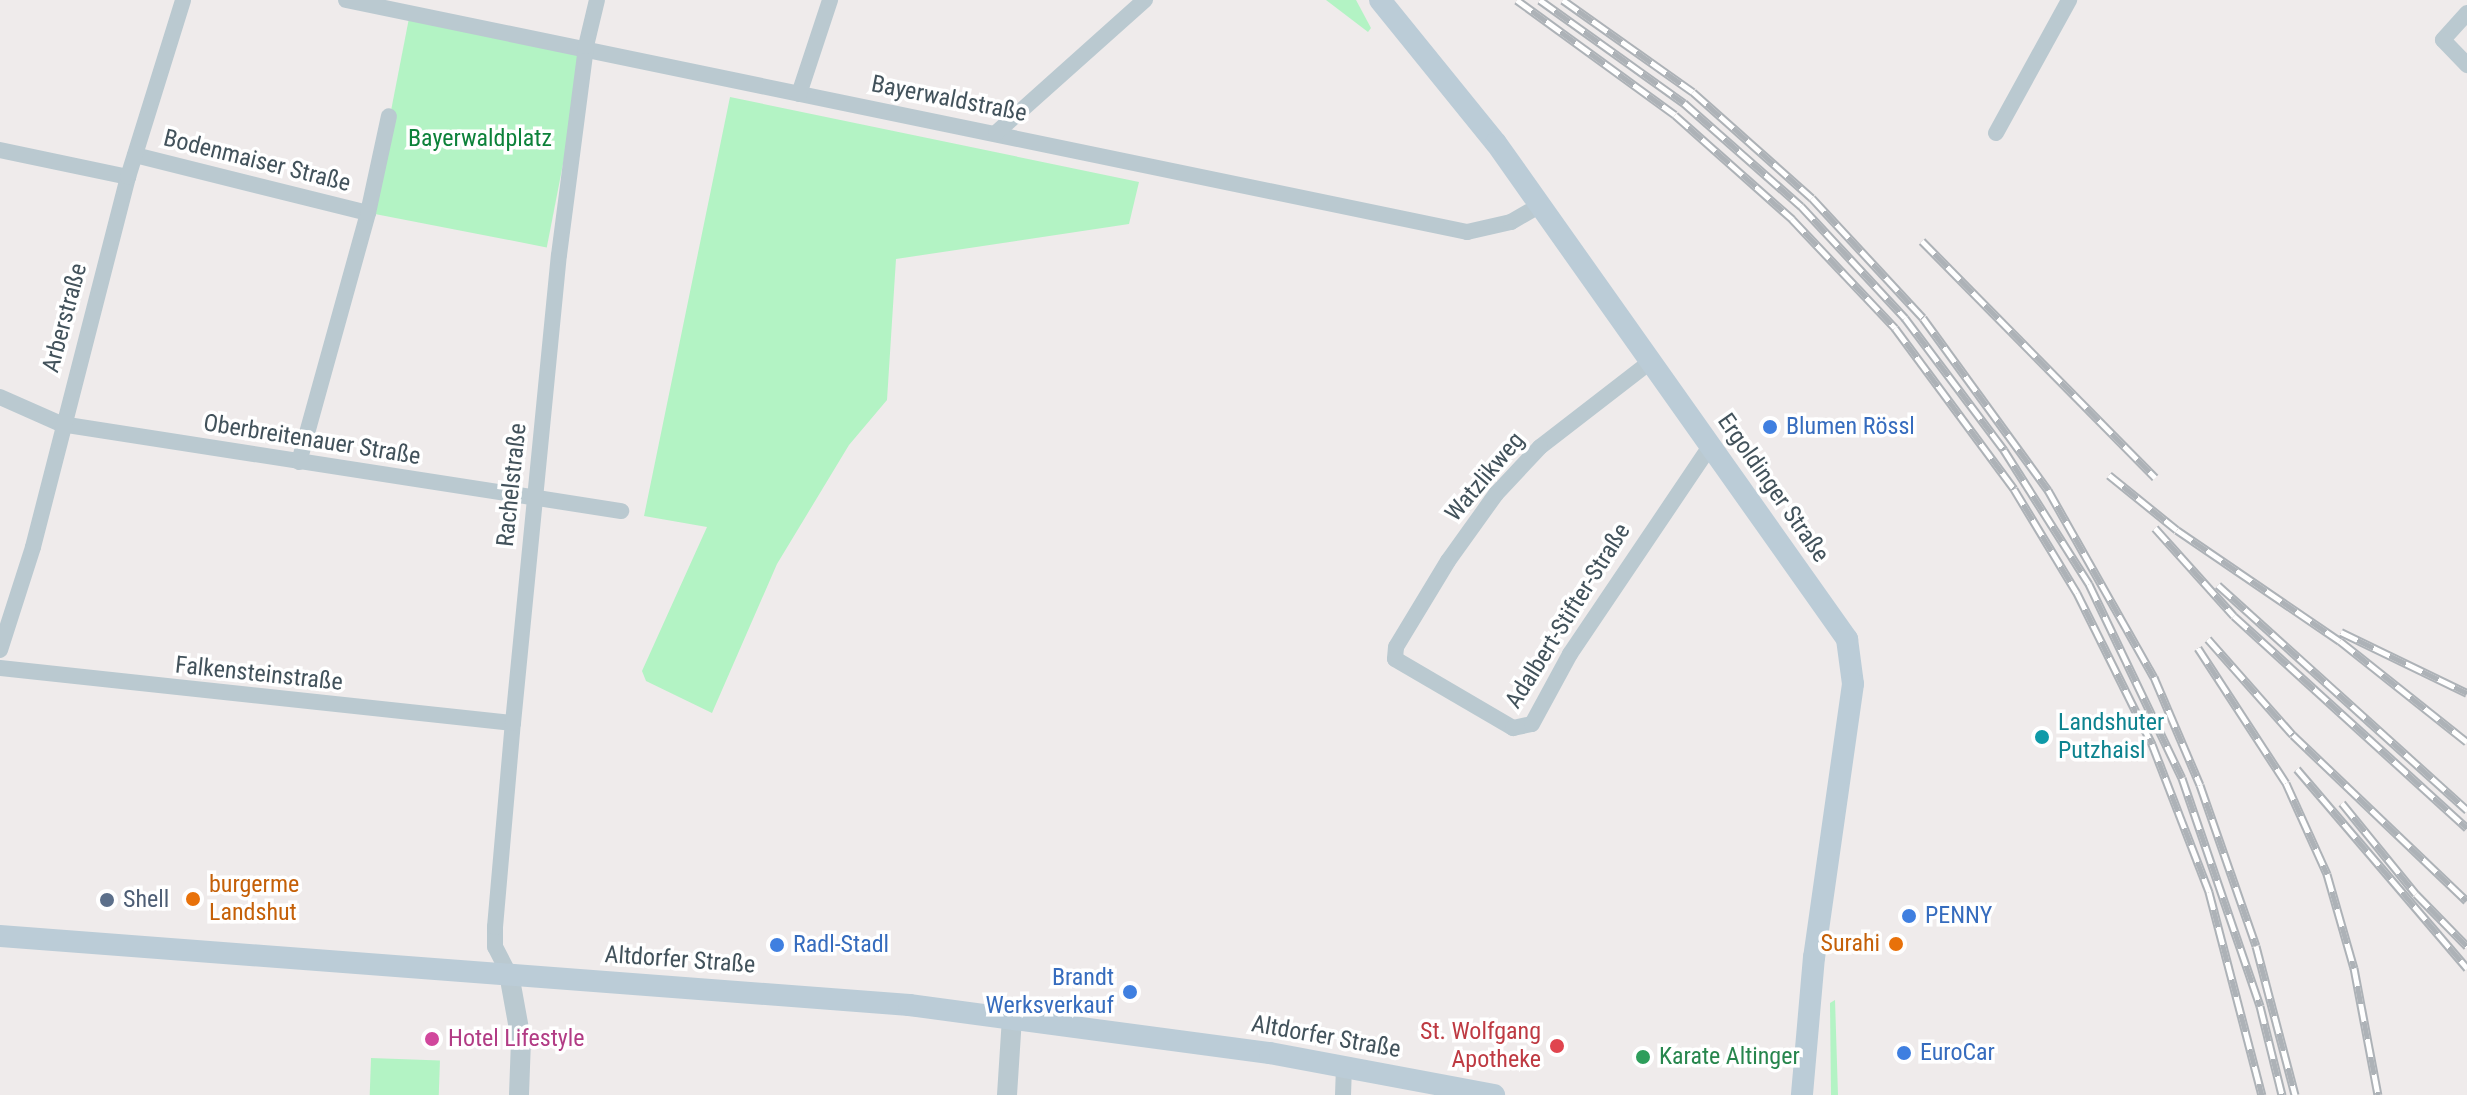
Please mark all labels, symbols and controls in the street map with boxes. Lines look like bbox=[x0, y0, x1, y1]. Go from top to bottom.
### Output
street label: Bayerwaldstraße bbox=[869, 70, 1029, 128]
street label: Bodenmaiser Straße bbox=[161, 124, 353, 198]
park label: Bayerwaldplatz bbox=[408, 125, 552, 153]
street label: Arberstraße bbox=[37, 260, 93, 376]
street label: Ergoldinger Straße bbox=[1711, 408, 1835, 568]
street label: Oberbreitenauer Straße bbox=[201, 409, 423, 471]
place label: Blumen Rössl bbox=[1786, 413, 1915, 441]
marker: Blumen Rössl bbox=[1761, 418, 1779, 436]
street label: Rachelstraße bbox=[491, 422, 533, 548]
street label: Watzlikweg bbox=[1439, 427, 1531, 527]
street label: Adalbert-Stifter-Straße bbox=[1499, 518, 1637, 714]
street label: Falkensteinstraße bbox=[174, 651, 344, 697]
place label: Landshuter Putzhaisl bbox=[2058, 709, 2164, 765]
marker: Landshuter Putzhaisl bbox=[2033, 728, 2051, 746]
place label: burgerme Landshut bbox=[209, 871, 299, 927]
place label: Shell bbox=[123, 886, 169, 914]
marker: burgerme Landshut bbox=[184, 890, 202, 908]
marker: Shell bbox=[98, 891, 116, 909]
place label: PENNY bbox=[1925, 902, 1992, 930]
marker: PENNY bbox=[1900, 907, 1918, 925]
place label: Surahi bbox=[1821, 930, 1880, 958]
place label: Radl-Stadl bbox=[793, 931, 889, 959]
marker: Surahi bbox=[1887, 935, 1905, 953]
marker: Radl-Stadl bbox=[768, 936, 786, 954]
street label: Altdorfer Straße bbox=[604, 940, 756, 980]
place label: Brandt Werksverkauf bbox=[986, 964, 1114, 1020]
marker: Brandt Werksverkauf bbox=[1121, 983, 1139, 1001]
street label: Altdorfer Straße bbox=[1249, 1010, 1403, 1064]
place label: St. Wolfgang Apotheke bbox=[1420, 1018, 1541, 1074]
place label: Hotel Lifestyle bbox=[448, 1025, 585, 1053]
marker: Hotel Lifestyle bbox=[423, 1030, 441, 1048]
marker: St. Wolfgang Apotheke bbox=[1548, 1037, 1566, 1055]
place label: EuroCar bbox=[1920, 1039, 1995, 1067]
place label: Karate Altinger bbox=[1659, 1043, 1800, 1071]
marker: EuroCar bbox=[1895, 1044, 1913, 1062]
marker: Karate Altinger bbox=[1634, 1048, 1652, 1066]

